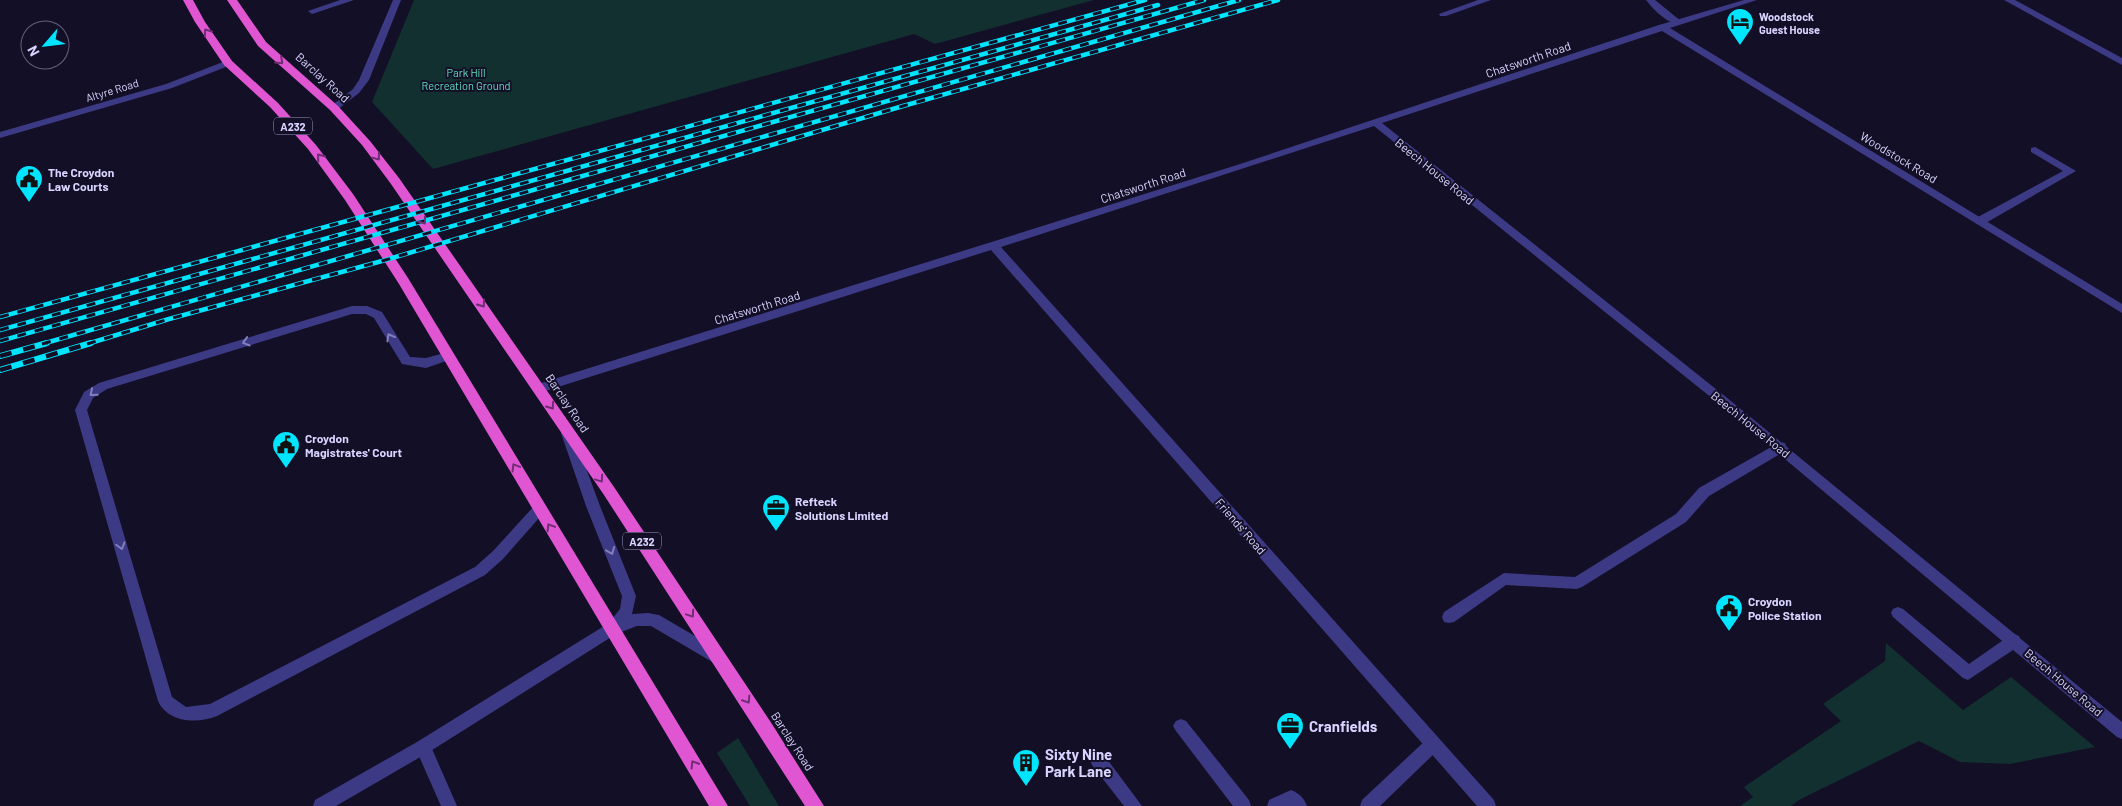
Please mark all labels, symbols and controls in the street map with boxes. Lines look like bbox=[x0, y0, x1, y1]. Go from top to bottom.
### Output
hotel icon: Woodstock Guest House bbox=[1725, 7, 1755, 46]
place label: Woodstock Guest House bbox=[1759, 10, 1820, 36]
north arrow bbox=[20, 20, 70, 70]
one-way arrow bbox=[204, 28, 213, 38]
street label: Chatsworth Road bbox=[1484, 38, 1572, 80]
text: N bbox=[23, 43, 43, 59]
street label: Barclay Road bbox=[293, 49, 353, 105]
one-way arrow bbox=[274, 55, 283, 64]
park label: Park Hill Recreation Ground bbox=[422, 66, 511, 92]
street label: Altyre Road bbox=[84, 76, 140, 104]
road number: A232 bbox=[274, 118, 312, 134]
street label: Woodstock Road bbox=[1858, 129, 1940, 185]
street label: Beech House Road bbox=[1393, 135, 1477, 207]
one-way arrow bbox=[371, 151, 380, 161]
one-way arrow bbox=[318, 154, 326, 163]
public building icon: The Croydon Law Courts bbox=[14, 164, 44, 203]
place label: The Croydon Law Courts bbox=[48, 165, 114, 193]
street label: Chatsworth Road bbox=[1099, 165, 1187, 205]
one-way arrow bbox=[417, 215, 426, 225]
street label: Chatsworth Road bbox=[712, 287, 802, 327]
one-way arrow bbox=[476, 298, 485, 308]
one-way arrow bbox=[387, 333, 397, 342]
one-way arrow bbox=[243, 337, 251, 347]
street label: Barclay Road bbox=[543, 371, 593, 435]
one-way arrow bbox=[90, 388, 99, 397]
street label: Beech House Road bbox=[1709, 388, 1793, 460]
one-way arrow bbox=[545, 400, 554, 410]
public building icon: Croydon Magistrates' Court bbox=[271, 430, 301, 469]
place label: Croydon Magistrates' Court bbox=[305, 431, 402, 459]
one-way arrow bbox=[511, 464, 521, 473]
one-way arrow bbox=[594, 473, 603, 482]
office icon: Refteck Solutions Limited bbox=[761, 493, 791, 532]
place label: Refteck Solutions Limited bbox=[795, 494, 889, 522]
street label: Friends' Road bbox=[1213, 495, 1269, 557]
one-way arrow bbox=[547, 523, 557, 532]
road number: A232 bbox=[623, 532, 661, 550]
one-way arrow bbox=[116, 541, 126, 549]
one-way arrow bbox=[605, 546, 615, 555]
public building icon: Croydon Police Station bbox=[1714, 593, 1744, 632]
place label: Croydon Police Station bbox=[1748, 594, 1822, 622]
one-way arrow bbox=[685, 608, 694, 617]
street label: Beech House Road bbox=[2022, 645, 2106, 719]
one-way arrow bbox=[741, 695, 751, 704]
street label: Barclay Road bbox=[769, 709, 817, 773]
office icon: Cranfields bbox=[1275, 711, 1305, 750]
place label: Cranfields bbox=[1309, 717, 1378, 735]
place label: Sixty Nine Park Lane bbox=[1045, 745, 1112, 780]
building icon: Sixty Nine Park Lane bbox=[1011, 748, 1041, 787]
one-way arrow bbox=[690, 761, 700, 770]

